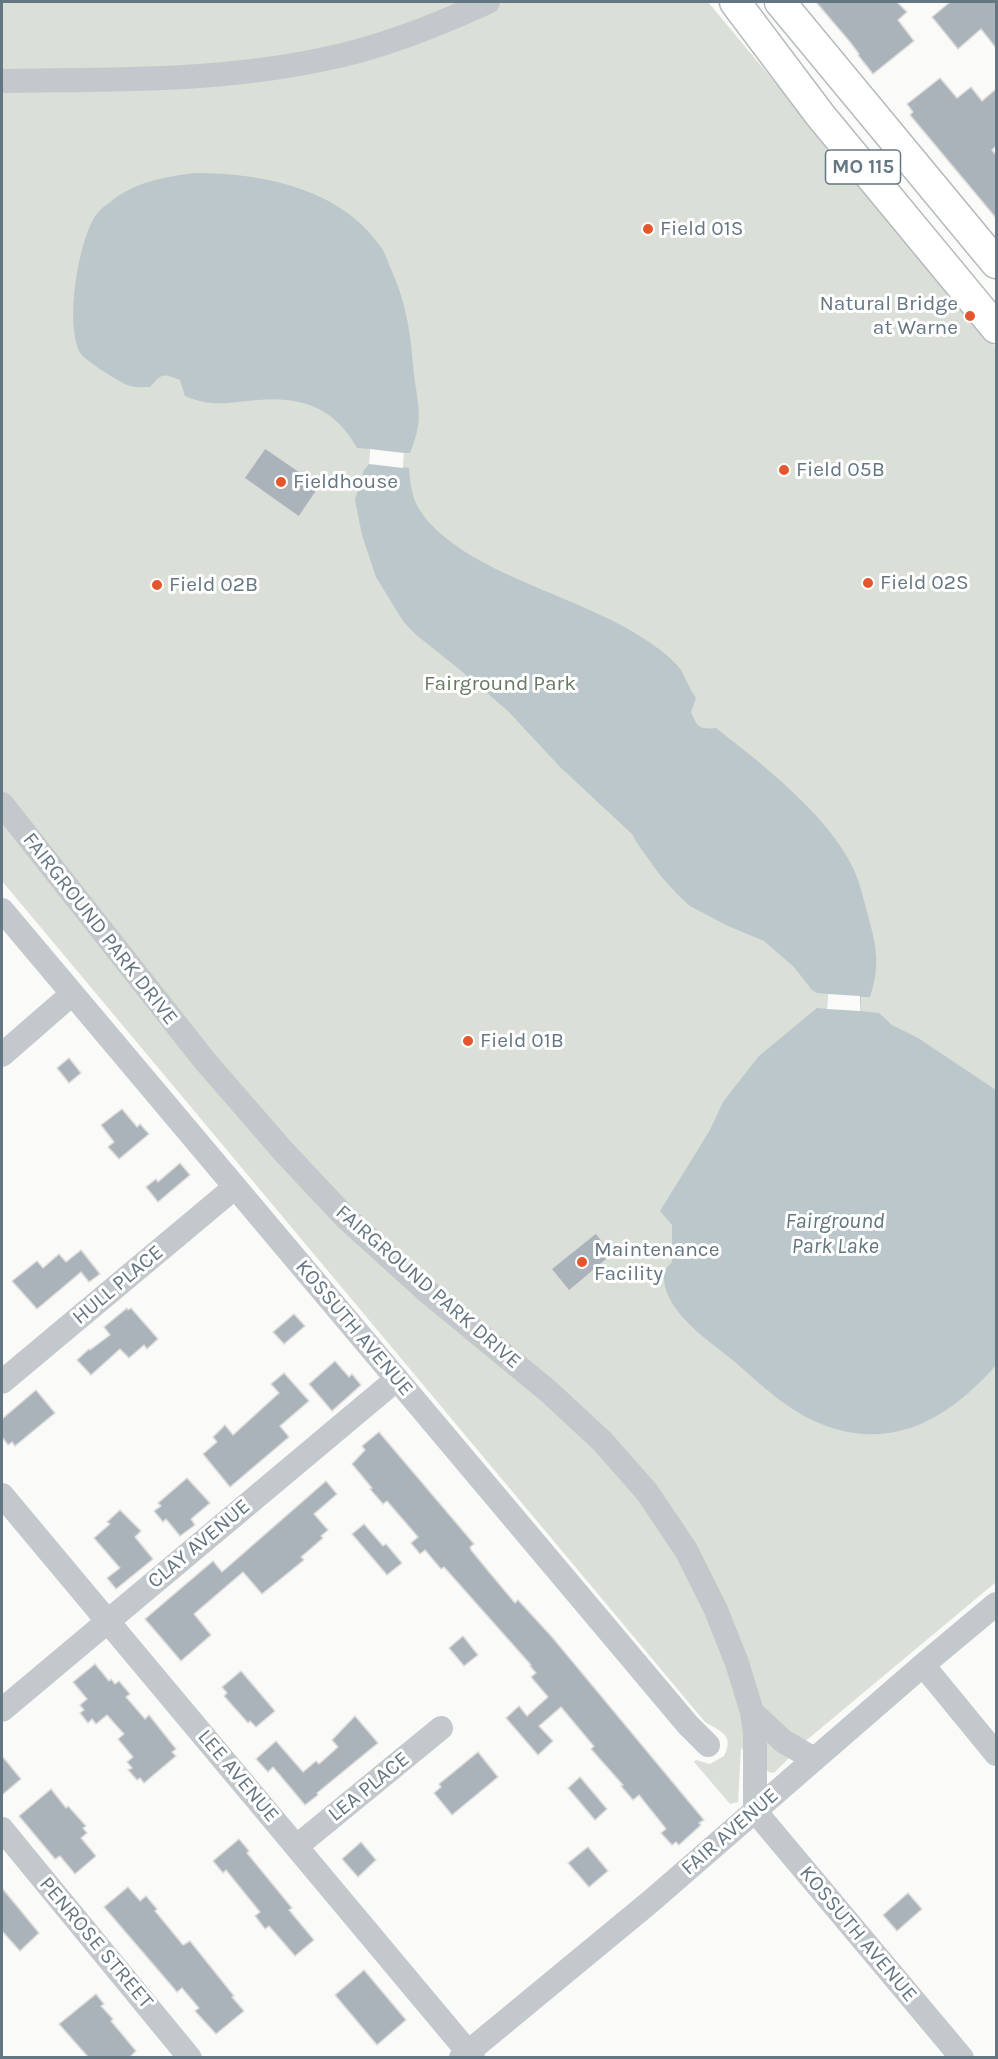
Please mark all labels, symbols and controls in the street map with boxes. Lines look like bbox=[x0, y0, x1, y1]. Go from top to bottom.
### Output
road number: MO 115 bbox=[826, 150, 900, 184]
place label: Field 01S bbox=[660, 216, 743, 242]
marker: Field 01S bbox=[641, 222, 655, 236]
place label: Natural Bridge at Warne bbox=[819, 291, 958, 341]
marker: Natural Bridge at Warne bbox=[963, 309, 977, 323]
place label: Field 05B bbox=[796, 457, 885, 483]
marker: Field 05B bbox=[777, 463, 791, 477]
place label: Fieldhouse bbox=[293, 469, 398, 495]
marker: Fieldhouse bbox=[274, 475, 288, 489]
place label: Field 02S bbox=[880, 570, 969, 596]
place label: Field 02B bbox=[169, 572, 258, 598]
marker: Field 02S bbox=[861, 576, 875, 590]
marker: Field 02B bbox=[150, 578, 164, 592]
park label: Fairground Park bbox=[424, 671, 576, 697]
street label: FAIRGROUND PARK DRIVE bbox=[17, 828, 183, 1030]
place label: Field 01B bbox=[480, 1028, 564, 1054]
marker: Field 01B bbox=[461, 1034, 475, 1048]
street label: FAIRGROUND PARK DRIVE bbox=[330, 1200, 526, 1374]
water label: Fairground Park Lake bbox=[785, 1209, 885, 1260]
place label: Maintenance Facility bbox=[594, 1237, 719, 1287]
street label: HULL PLACE bbox=[68, 1240, 168, 1330]
street label: KOSSUTH AVENUE bbox=[290, 1255, 418, 1401]
marker: Maintenance Facility bbox=[575, 1255, 589, 1269]
street label: CLAY AVENUE bbox=[143, 1494, 255, 1594]
street label: LEE AVENUE bbox=[192, 1724, 284, 1828]
street label: LEA PLACE bbox=[323, 1747, 415, 1827]
street label: FAIR AVENUE bbox=[676, 1783, 784, 1881]
street label: KOSSUTH AVENUE bbox=[794, 1861, 922, 2007]
street label: PENROSE STREET bbox=[34, 1872, 158, 2014]

